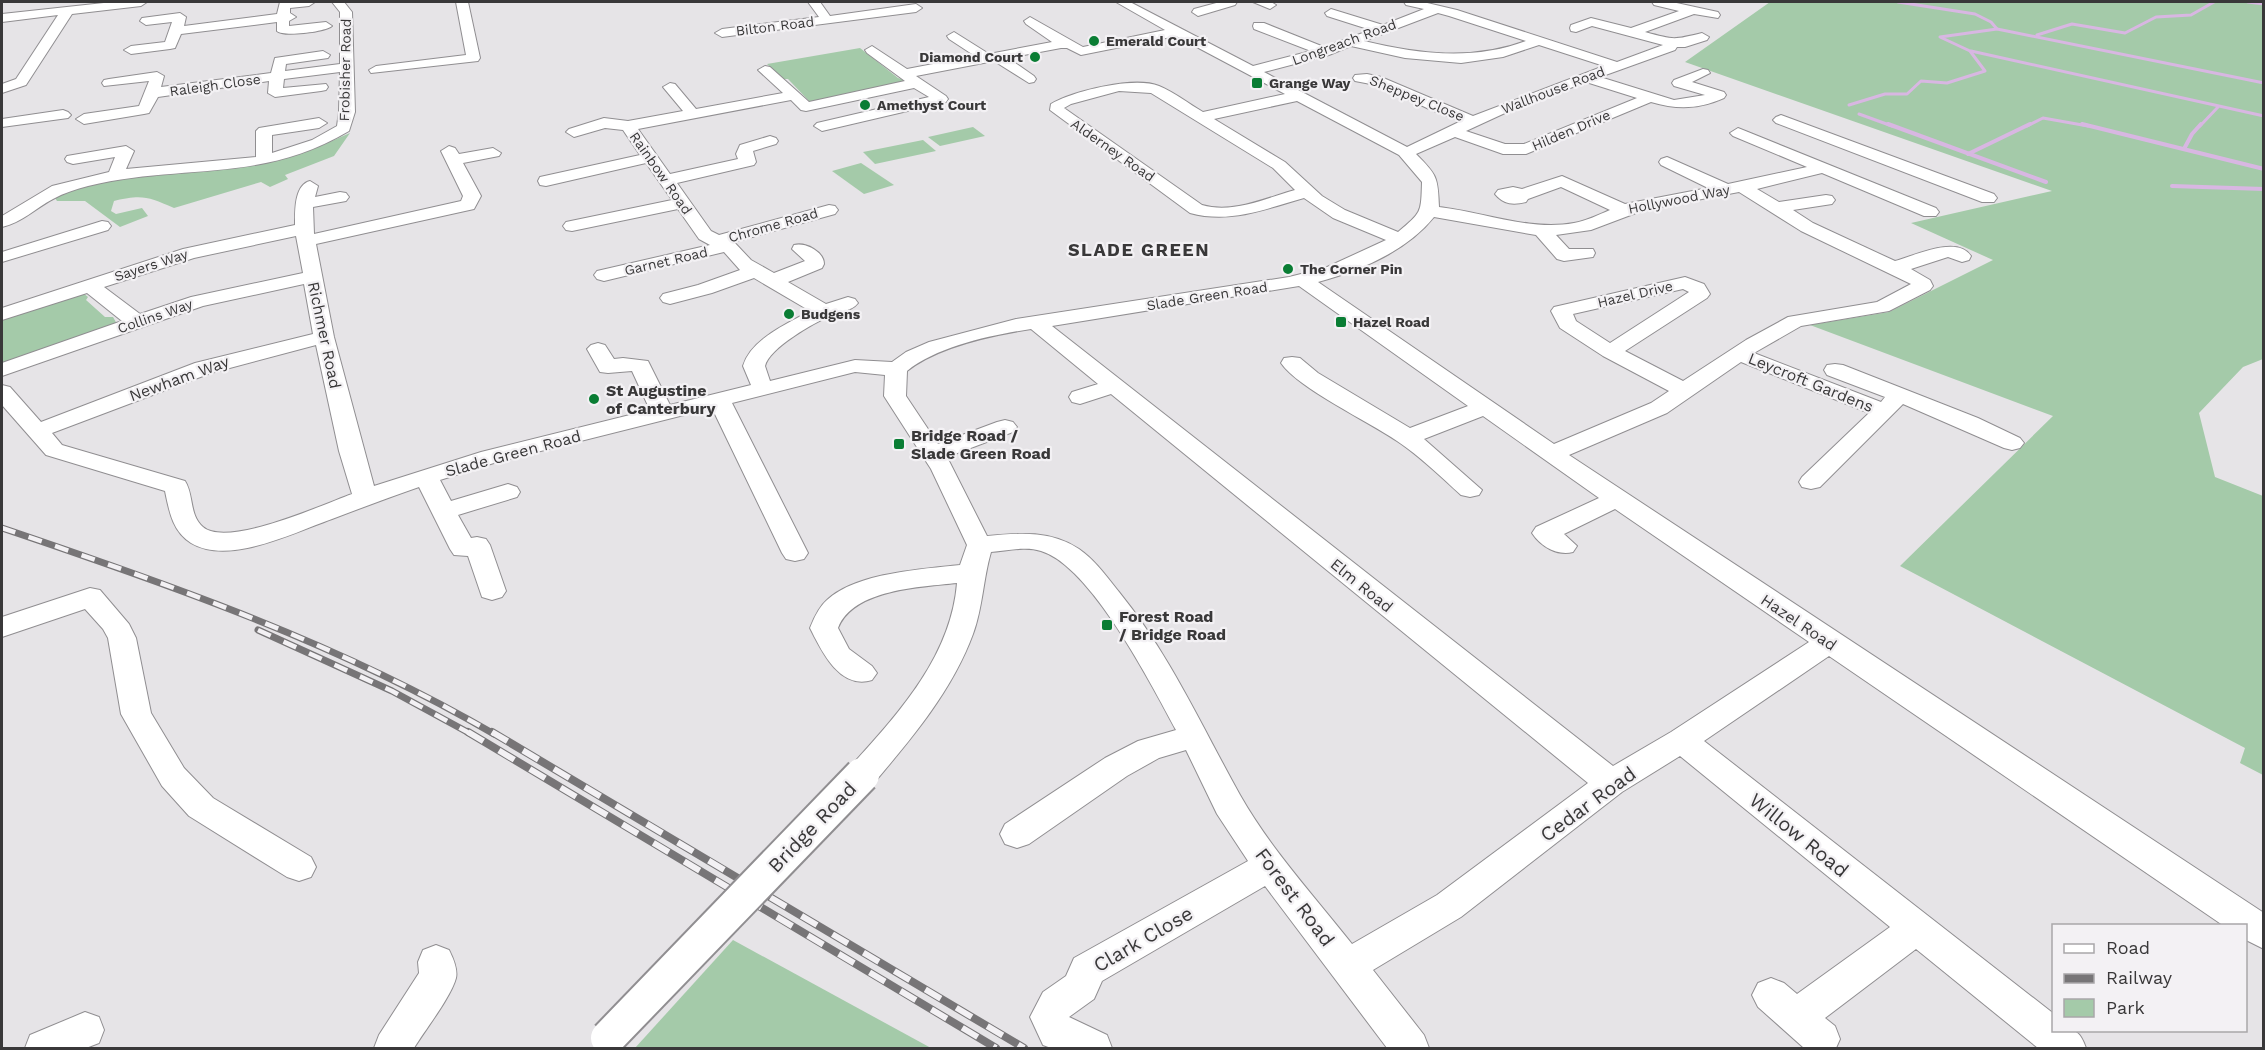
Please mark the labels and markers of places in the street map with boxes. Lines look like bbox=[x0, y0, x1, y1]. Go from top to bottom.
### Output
place label: Emerald Court bbox=[1106, 33, 1206, 49]
marker: Emerald Court bbox=[1087, 34, 1101, 48]
place label: Diamond Court bbox=[919, 49, 1023, 65]
marker: Diamond Court bbox=[1028, 50, 1042, 64]
place label: Grange Way bbox=[1269, 75, 1351, 91]
marker: Grange Way bbox=[1250, 76, 1264, 90]
place label: Amethyst Court bbox=[877, 97, 986, 113]
marker: Amethyst Court bbox=[858, 98, 872, 112]
place label: The Corner Pin bbox=[1300, 261, 1402, 277]
marker: The Corner Pin bbox=[1281, 262, 1295, 276]
place label: Budgens bbox=[801, 306, 861, 322]
marker: Budgens bbox=[782, 307, 796, 321]
place label: Hazel Road bbox=[1353, 314, 1430, 330]
marker: Hazel Road bbox=[1334, 315, 1348, 329]
place label: St Augustine of Canterbury bbox=[606, 381, 716, 418]
marker: St Augustine of Canterbury bbox=[587, 392, 601, 406]
place label: Bridge Road / Slade Green Road bbox=[911, 426, 1051, 463]
marker: Bridge Road / Slade Green Road bbox=[892, 437, 906, 451]
place label: Forest Road / Bridge Road bbox=[1119, 607, 1226, 644]
marker: Forest Road / Bridge Road bbox=[1100, 618, 1114, 632]

